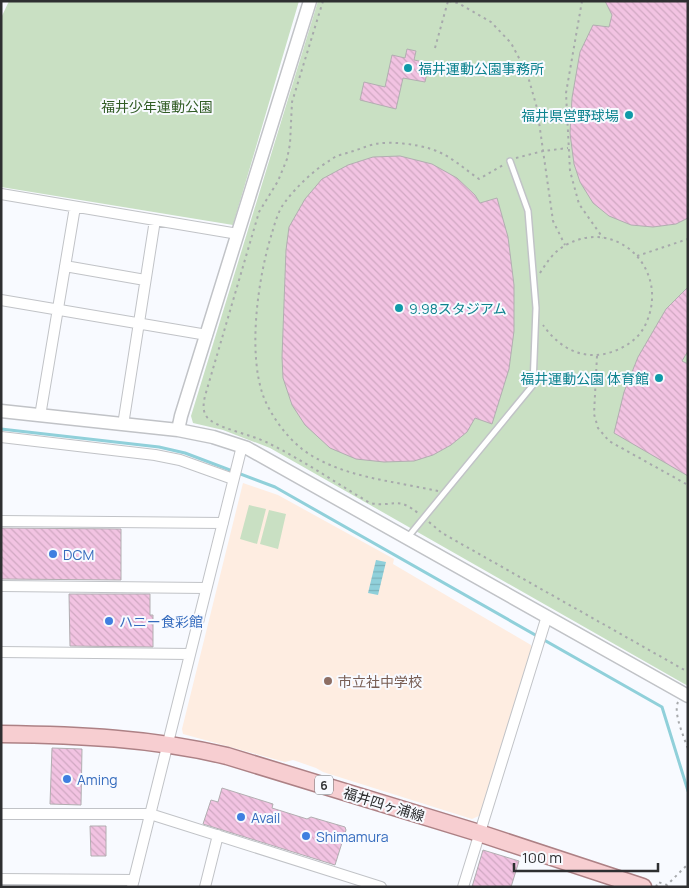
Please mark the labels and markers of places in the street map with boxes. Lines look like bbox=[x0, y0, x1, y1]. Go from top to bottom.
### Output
place label: 福井運動公園事務所 bbox=[418, 59, 544, 78]
marker: 福井運動公園事務所 bbox=[402, 62, 414, 74]
place label: 福井県営野球場 bbox=[521, 106, 619, 125]
marker: 福井県営野球場 bbox=[623, 109, 635, 121]
place label: 9.98スタジアム bbox=[409, 299, 507, 318]
marker: 9.98スタジアム bbox=[393, 302, 405, 314]
place label: 福井運動公園 体育館 bbox=[520, 369, 649, 388]
marker: 福井運動公園 体育館 bbox=[653, 372, 665, 384]
place label: DCM bbox=[63, 545, 94, 564]
marker: DCM bbox=[47, 548, 59, 560]
place label: ハニー食彩館 bbox=[119, 612, 203, 631]
marker: ハニー食彩館 bbox=[103, 615, 115, 627]
place label: 市立社中学校 bbox=[338, 672, 422, 691]
marker: 市立社中学校 bbox=[322, 675, 334, 687]
place label: Aming bbox=[77, 770, 118, 789]
marker: Aming bbox=[61, 773, 73, 785]
place label: Avail bbox=[251, 808, 280, 827]
marker: Avail bbox=[235, 811, 247, 823]
place label: Shimamura bbox=[316, 827, 389, 846]
marker: Shimamura bbox=[300, 830, 312, 842]

